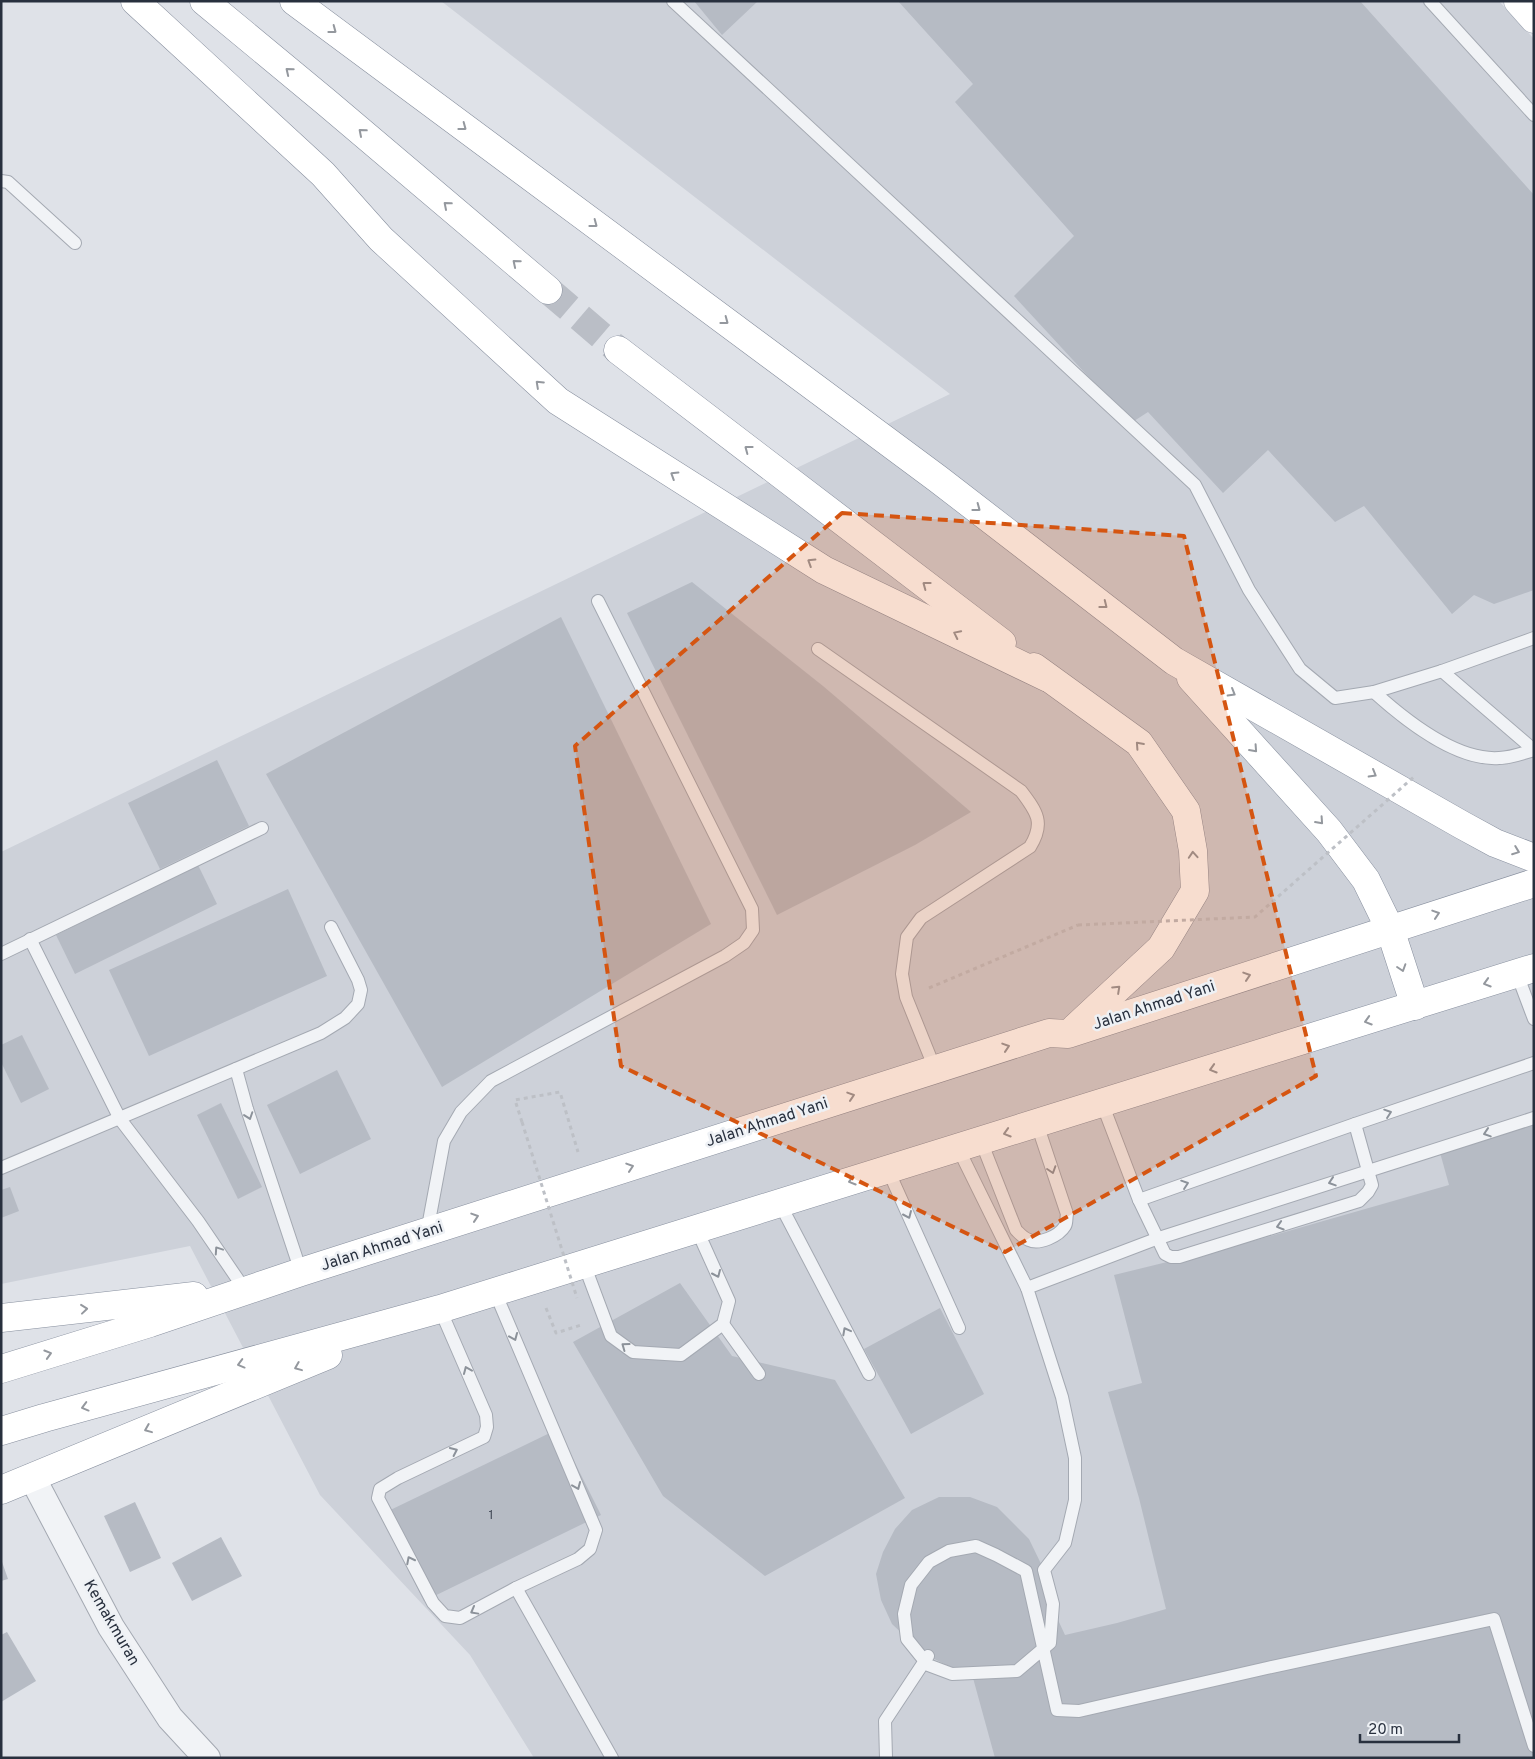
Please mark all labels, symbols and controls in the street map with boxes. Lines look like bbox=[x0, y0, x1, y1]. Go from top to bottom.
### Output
one-way arrow bbox=[327, 24, 337, 33]
one-way arrow bbox=[286, 68, 295, 76]
one-way arrow bbox=[457, 121, 467, 130]
one-way arrow bbox=[358, 129, 367, 138]
one-way arrow bbox=[443, 201, 452, 210]
one-way arrow bbox=[588, 218, 598, 227]
one-way arrow bbox=[512, 260, 521, 269]
one-way arrow bbox=[719, 314, 728, 324]
one-way arrow bbox=[536, 381, 545, 390]
one-way arrow bbox=[744, 446, 754, 455]
one-way arrow bbox=[670, 471, 679, 481]
one-way arrow bbox=[971, 502, 981, 511]
one-way arrow bbox=[808, 558, 817, 568]
one-way arrow bbox=[923, 582, 932, 590]
one-way arrow bbox=[1098, 600, 1107, 609]
one-way arrow bbox=[953, 630, 962, 640]
one-way arrow bbox=[1227, 687, 1236, 697]
one-way arrow bbox=[1136, 742, 1145, 751]
one-way arrow bbox=[1248, 743, 1257, 752]
one-way arrow bbox=[1368, 768, 1377, 778]
one-way arrow bbox=[1314, 816, 1323, 825]
one-way arrow bbox=[1511, 845, 1520, 855]
one-way arrow bbox=[1188, 851, 1199, 859]
one-way arrow bbox=[1432, 910, 1440, 920]
one-way arrow bbox=[1397, 963, 1407, 972]
one-way arrow bbox=[1243, 971, 1251, 981]
street label: Jalan Ahmad Yani bbox=[1090, 977, 1218, 1035]
one-way arrow bbox=[1484, 978, 1492, 988]
one-way arrow bbox=[1111, 986, 1120, 995]
one-way arrow bbox=[1364, 1015, 1373, 1025]
one-way arrow bbox=[1001, 1042, 1010, 1052]
one-way arrow bbox=[1209, 1064, 1217, 1074]
one-way arrow bbox=[847, 1092, 855, 1102]
street label: Jalan Ahmad Yani bbox=[703, 1094, 831, 1152]
one-way arrow bbox=[1383, 1108, 1391, 1118]
one-way arrow bbox=[243, 1112, 253, 1120]
one-way arrow bbox=[1004, 1127, 1012, 1137]
one-way arrow bbox=[1484, 1127, 1492, 1137]
one-way arrow bbox=[625, 1163, 634, 1173]
one-way arrow bbox=[1046, 1166, 1056, 1174]
one-way arrow bbox=[849, 1176, 857, 1186]
one-way arrow bbox=[1329, 1176, 1337, 1186]
one-way arrow bbox=[1180, 1180, 1188, 1190]
one-way arrow bbox=[901, 1210, 912, 1219]
one-way arrow bbox=[471, 1212, 479, 1222]
street label: Jalan Ahmad Yani bbox=[318, 1218, 446, 1276]
one-way arrow bbox=[1276, 1220, 1284, 1230]
one-way arrow bbox=[215, 1246, 224, 1256]
one-way arrow bbox=[710, 1269, 721, 1278]
one-way arrow bbox=[81, 1304, 89, 1315]
one-way arrow bbox=[842, 1327, 852, 1336]
one-way arrow bbox=[507, 1332, 518, 1341]
one-way arrow bbox=[622, 1344, 631, 1352]
one-way arrow bbox=[43, 1350, 52, 1360]
one-way arrow bbox=[238, 1358, 246, 1368]
one-way arrow bbox=[294, 1361, 303, 1372]
one-way arrow bbox=[462, 1366, 473, 1375]
one-way arrow bbox=[81, 1401, 89, 1411]
one-way arrow bbox=[144, 1423, 153, 1434]
one-way arrow bbox=[449, 1447, 458, 1457]
one-way arrow bbox=[571, 1481, 582, 1490]
house number: 1 bbox=[488, 1507, 494, 1524]
one-way arrow bbox=[406, 1556, 416, 1565]
street label: Kemakmuran bbox=[78, 1577, 144, 1669]
one-way arrow bbox=[470, 1605, 479, 1615]
scale bar bbox=[1360, 1712, 1459, 1744]
text: 20 m bbox=[1368, 1721, 1403, 1740]

